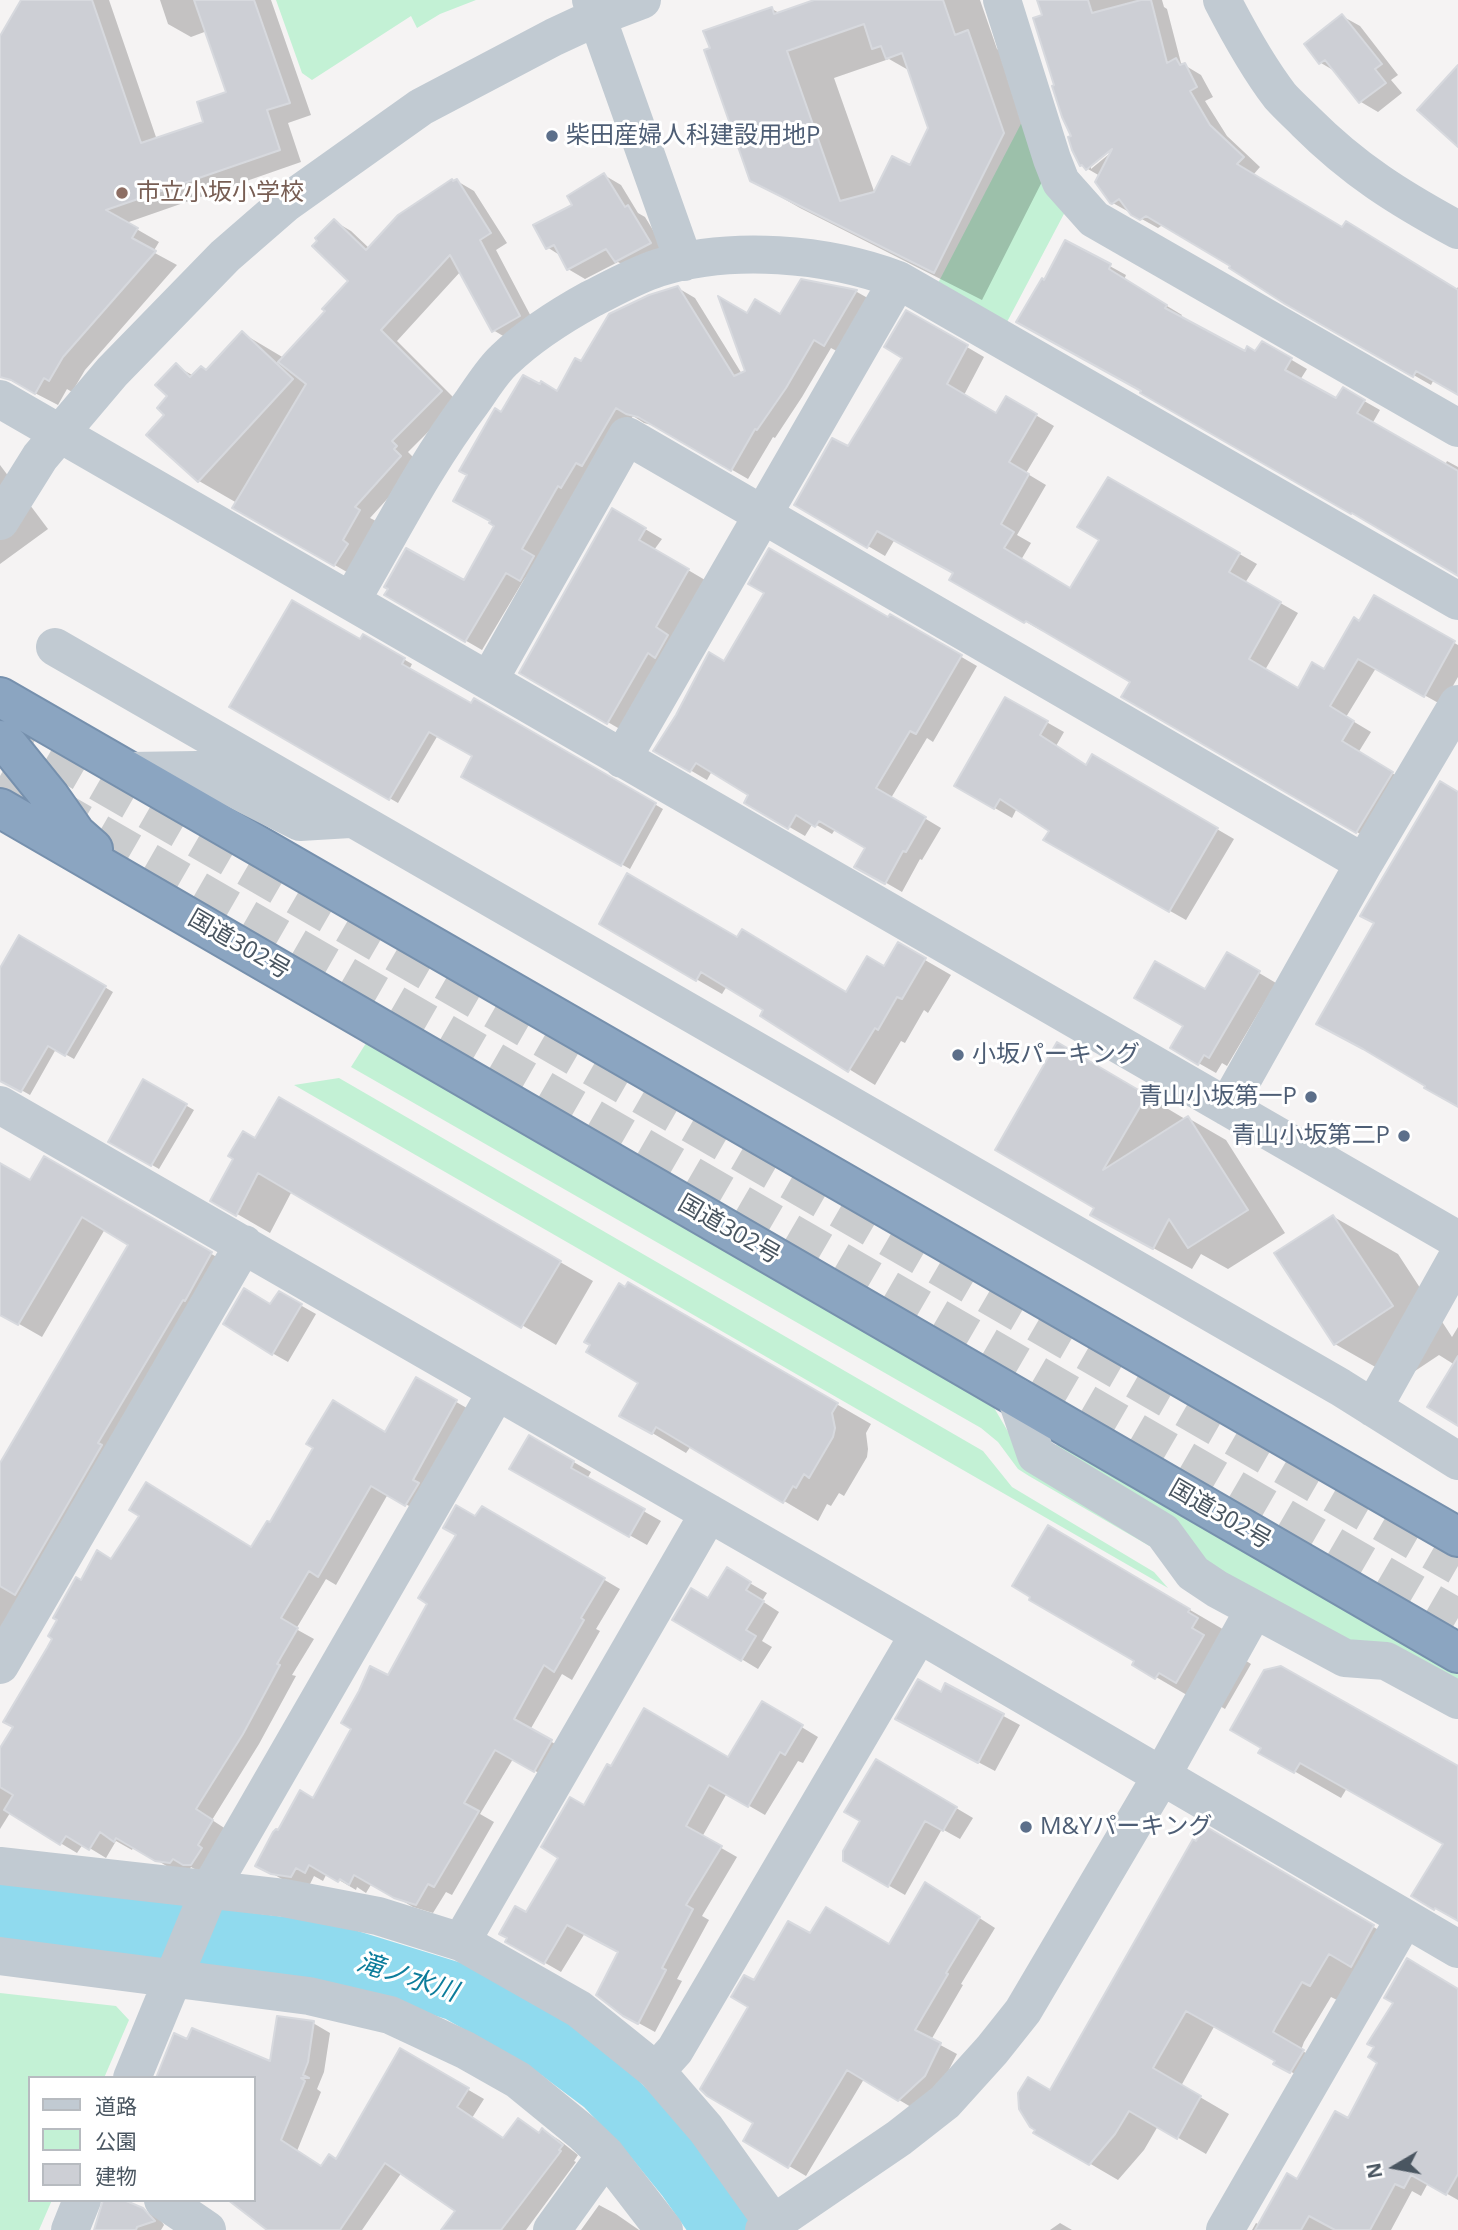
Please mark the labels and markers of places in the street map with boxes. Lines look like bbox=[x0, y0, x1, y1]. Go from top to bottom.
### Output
place label: 柴田産婦人科建設用地P bbox=[566, 122, 820, 150]
marker: 柴田産婦人科建設用地P bbox=[544, 128, 560, 144]
place label: 市立小坂小学校 bbox=[136, 179, 304, 207]
marker: 市立小坂小学校 bbox=[114, 185, 130, 201]
place label: 小坂パーキング bbox=[972, 1041, 1140, 1069]
marker: 小坂パーキング bbox=[950, 1047, 966, 1063]
place label: 青山小坂第一P bbox=[1139, 1083, 1297, 1111]
marker: 青山小坂第一P bbox=[1303, 1089, 1319, 1105]
place label: 青山小坂第二P bbox=[1232, 1122, 1390, 1150]
marker: 青山小坂第二P bbox=[1396, 1128, 1412, 1144]
place label: M&Yパーキング bbox=[1040, 1813, 1212, 1841]
marker: M&Yパーキング bbox=[1018, 1819, 1034, 1835]

